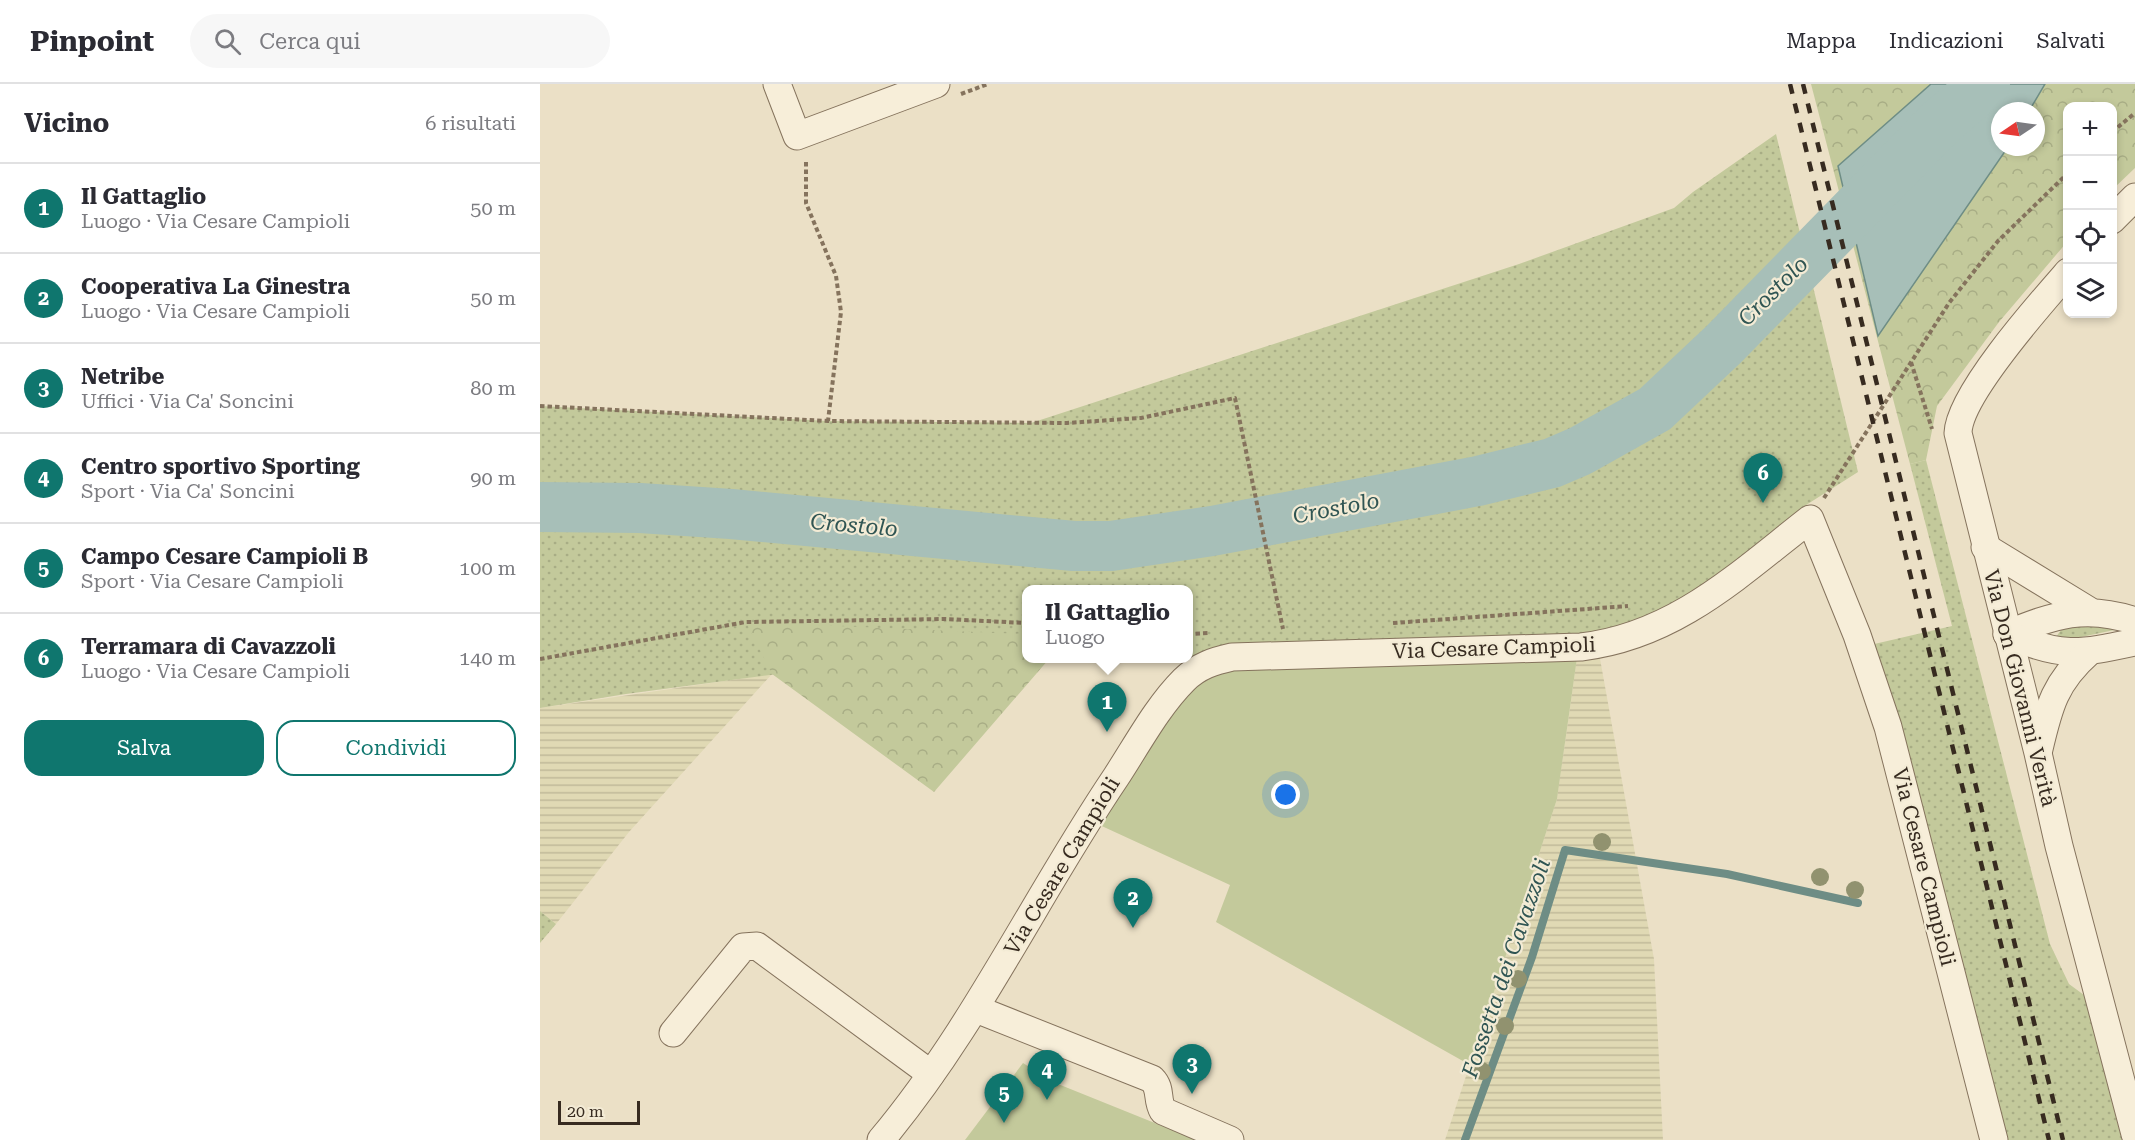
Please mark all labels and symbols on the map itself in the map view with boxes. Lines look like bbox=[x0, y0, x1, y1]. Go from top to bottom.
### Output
north arrow bbox=[1991, 102, 2045, 156]
water label: Crostolo bbox=[1733, 251, 1813, 331]
pin: 6 bbox=[1744, 454, 1782, 503]
water label: Crostolo bbox=[1291, 487, 1381, 529]
water label: Crostolo bbox=[809, 509, 899, 541]
street label: Via Don Giovanni Verità bbox=[1979, 567, 2061, 810]
street label: Via Cesare Campioli bbox=[1392, 632, 1596, 664]
pin: 1 bbox=[1088, 682, 1126, 732]
street label: Via Cesare Campioli bbox=[1888, 765, 1960, 969]
street label: Via Cesare Campioli bbox=[999, 772, 1125, 959]
your location bbox=[1271, 780, 1300, 809]
water label: Fossetta dei Cavazzoli bbox=[1456, 855, 1555, 1082]
pin: 2 bbox=[1114, 878, 1152, 928]
pin: 3 bbox=[1172, 1044, 1212, 1094]
pin: 4 bbox=[1028, 1050, 1066, 1100]
pin: 5 bbox=[984, 1074, 1024, 1123]
scale bar bbox=[558, 1098, 640, 1126]

